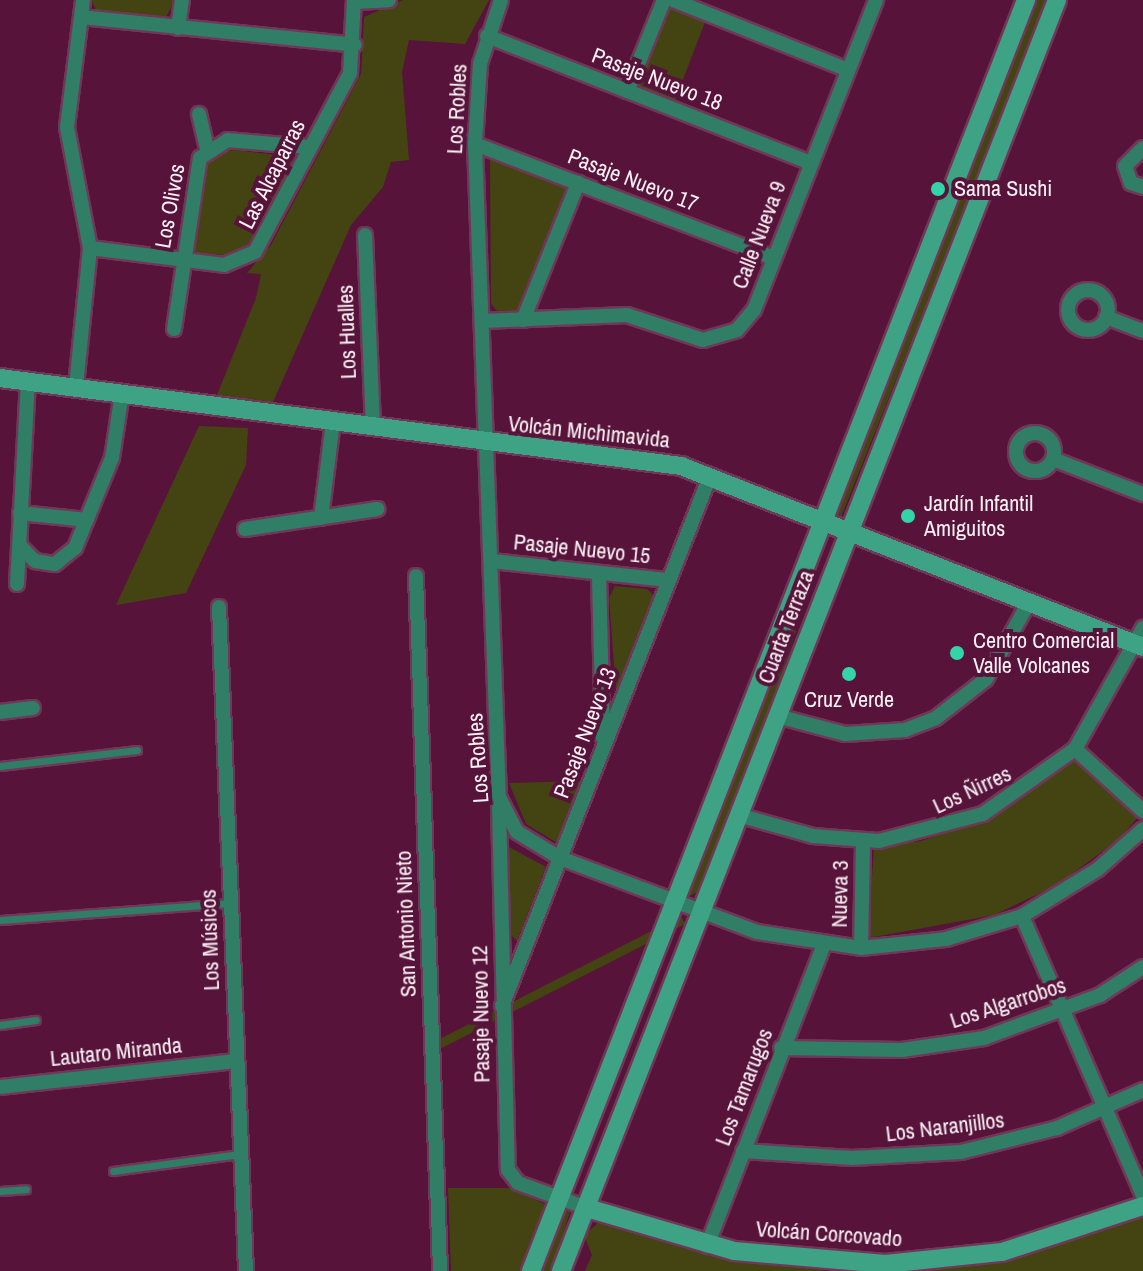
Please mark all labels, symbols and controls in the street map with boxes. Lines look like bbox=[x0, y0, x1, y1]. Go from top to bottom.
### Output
street label: Pasaje Nuevo 18 bbox=[588, 42, 726, 116]
street label: Los Robles bbox=[441, 63, 473, 155]
street label: Las Alcaparras bbox=[233, 114, 311, 234]
street label: Pasaje Nuevo 17 bbox=[564, 143, 702, 217]
street label: Los Olivos bbox=[150, 162, 190, 250]
place label: Sama Sushi bbox=[954, 176, 1052, 202]
street label: Calle Nueva 9 bbox=[726, 177, 792, 293]
marker: Sama Sushi bbox=[929, 180, 947, 198]
street label: Los Hualles bbox=[332, 284, 362, 380]
street label: Volcán Michimavida bbox=[507, 410, 671, 454]
place label: Jardín Infantil Amiguitos bbox=[924, 490, 1033, 542]
marker: Jardín Infantil Amiguitos bbox=[899, 507, 917, 525]
street label: Pasaje Nuevo 15 bbox=[512, 529, 652, 569]
street label: Cuarta Terraza bbox=[752, 567, 820, 687]
place label: Centro Comercial Valle Volcanes bbox=[973, 627, 1114, 678]
marker: Centro Comercial Valle Volcanes bbox=[948, 644, 966, 662]
street label: Pasaje Nuevo 13 bbox=[548, 664, 622, 802]
marker: Cruz Verde bbox=[840, 665, 858, 683]
place label: Cruz Verde bbox=[804, 687, 894, 713]
street label: Los Robles bbox=[462, 712, 494, 804]
street label: Los Ñirres bbox=[929, 760, 1015, 820]
street label: San Antonio Nieto bbox=[390, 850, 422, 998]
street label: Nueva 3 bbox=[826, 860, 854, 928]
street label: Los Músicos bbox=[195, 889, 225, 991]
street label: Pasaje Nuevo 12 bbox=[467, 945, 495, 1083]
street label: Los Algarrobos bbox=[946, 972, 1070, 1034]
street label: Los Tamarugos bbox=[710, 1025, 778, 1149]
street label: Lautaro Miranda bbox=[49, 1032, 183, 1072]
street label: Los Naranjillos bbox=[884, 1107, 1006, 1147]
street label: Volcán Corcovado bbox=[755, 1216, 903, 1252]

